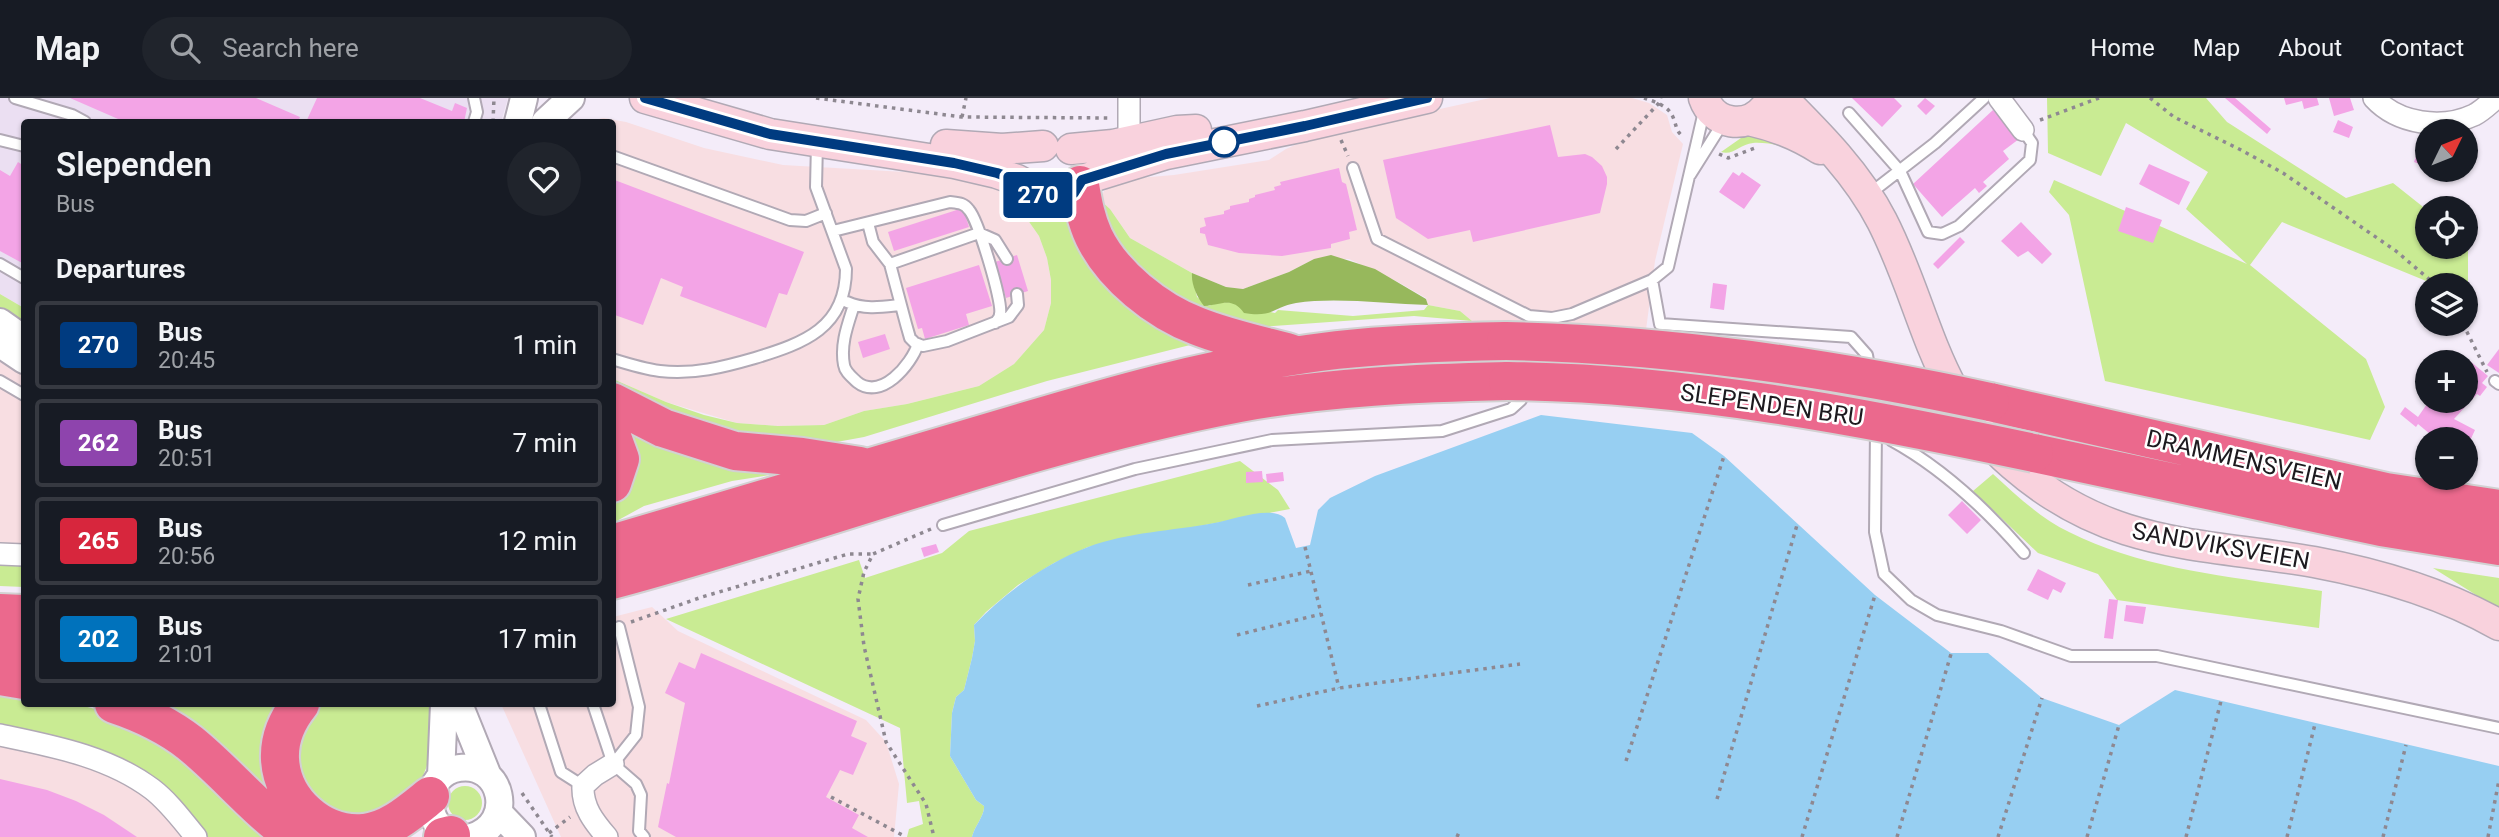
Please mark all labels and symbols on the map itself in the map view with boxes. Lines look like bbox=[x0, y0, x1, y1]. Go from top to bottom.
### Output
north arrow bbox=[2415, 119, 2478, 182]
unlabelled marker bbox=[1209, 127, 1239, 157]
line badge: 270 bbox=[998, 172, 1078, 218]
street label: SLEPENDEN BRU bbox=[1679, 378, 1865, 432]
street label: DRAMMENSVEIEN bbox=[2144, 424, 2344, 496]
street label: SANDVIKSVEIEN bbox=[2130, 517, 2312, 575]

